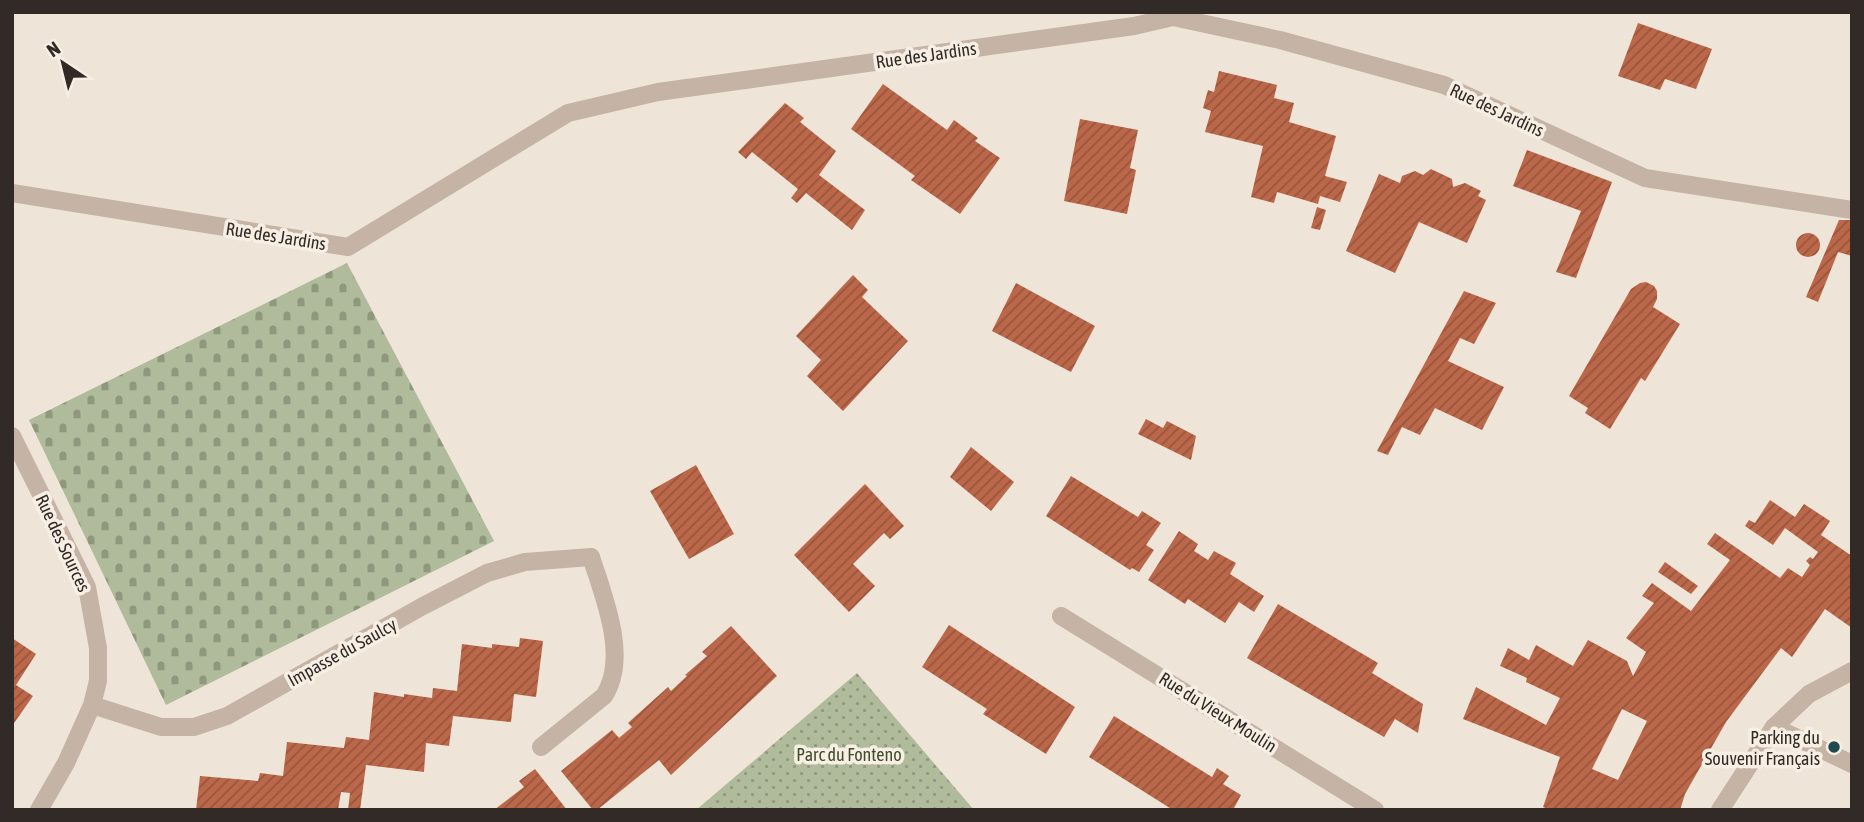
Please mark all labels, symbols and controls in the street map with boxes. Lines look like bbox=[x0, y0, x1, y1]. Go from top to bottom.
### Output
north arrow bbox=[28, 28, 98, 98]
text: N bbox=[42, 37, 64, 61]
street label: Rue des Jardins bbox=[874, 38, 978, 72]
street label: Rue des Jardins bbox=[1447, 79, 1547, 141]
street label: Rue des Jardins bbox=[224, 218, 328, 254]
street label: Rue des Sources bbox=[31, 491, 95, 595]
street label: Impasse du Saulcy bbox=[284, 614, 400, 690]
street label: Rue du Vieux Moulin bbox=[1155, 667, 1281, 757]
place label: Parking du Souvenir Français bbox=[1705, 727, 1820, 769]
marker: Parking du Souvenir Français bbox=[1826, 739, 1842, 755]
park label: Parc du Fonteno bbox=[796, 744, 902, 765]

